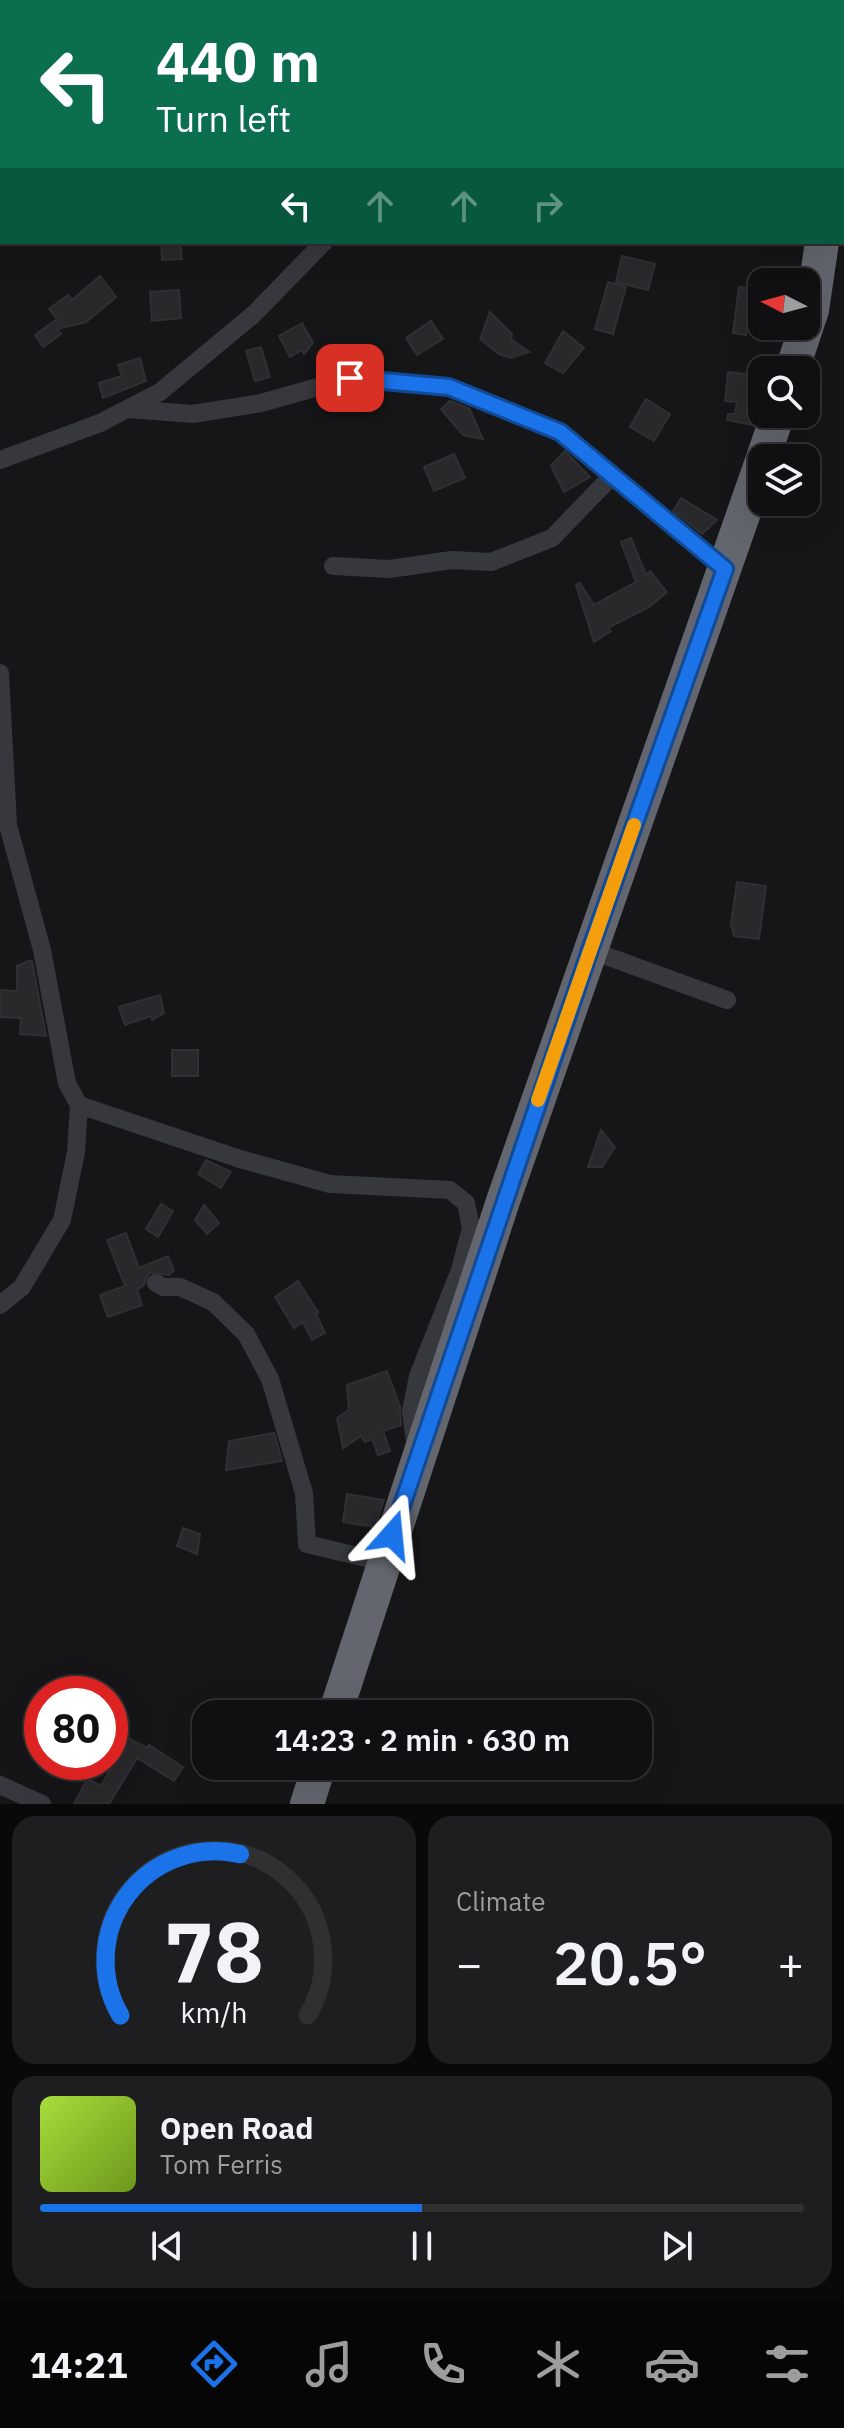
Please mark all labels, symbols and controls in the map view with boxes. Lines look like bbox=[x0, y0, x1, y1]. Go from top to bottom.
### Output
text: 440 m bbox=[156, 25, 320, 97]
icon: left bbox=[24, 32, 128, 136]
text: Turn left bbox=[156, 95, 291, 142]
icon: left bbox=[274, 184, 318, 228]
icon: ahead bbox=[358, 184, 402, 228]
icon: ahead bbox=[442, 184, 486, 228]
icon: right bbox=[526, 184, 570, 228]
north arrow bbox=[748, 268, 820, 340]
map controls bbox=[748, 268, 820, 516]
pin bbox=[316, 344, 384, 412]
icon: arrive bbox=[328, 356, 372, 400]
button: search bbox=[748, 356, 820, 428]
button: layers bbox=[748, 444, 820, 516]
position arrow bbox=[350, 1493, 434, 1577]
speed limit sign: 80 bbox=[24, 1676, 128, 1780]
text: 14:23 · 2 min · 630 m bbox=[274, 1720, 570, 1759]
text: Climate bbox=[456, 1884, 546, 1918]
text: 78 bbox=[164, 1897, 264, 2005]
text: 20.5° bbox=[553, 1923, 707, 2002]
text: − bbox=[456, 1935, 482, 1992]
text: + bbox=[778, 1935, 804, 1992]
text: km/h bbox=[180, 1994, 248, 2031]
text: Open Road bbox=[160, 2108, 313, 2147]
text: Tom Ferris bbox=[160, 2147, 283, 2181]
icon: previous bbox=[145, 2224, 189, 2268]
icon: pause bbox=[400, 2224, 444, 2268]
icon: next bbox=[655, 2224, 699, 2268]
icon: directions bbox=[186, 2336, 242, 2392]
icon: music bbox=[301, 2336, 357, 2392]
icon: phone bbox=[415, 2336, 471, 2392]
icon: climate bbox=[530, 2336, 586, 2392]
icon: car bbox=[644, 2336, 700, 2392]
icon: filters bbox=[759, 2336, 815, 2392]
text: 14:21 bbox=[29, 2341, 128, 2388]

